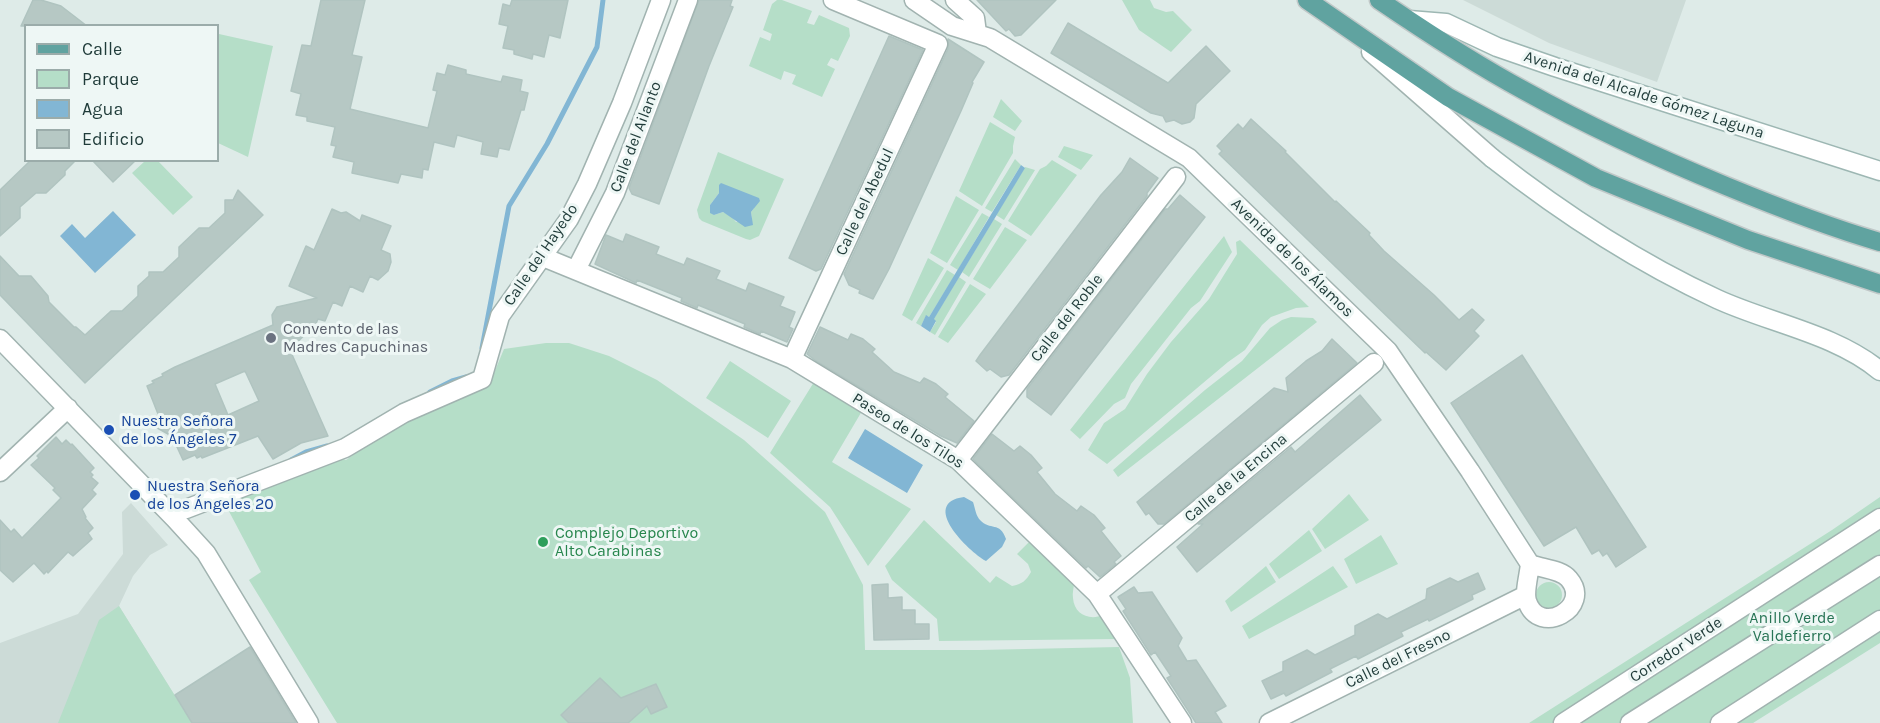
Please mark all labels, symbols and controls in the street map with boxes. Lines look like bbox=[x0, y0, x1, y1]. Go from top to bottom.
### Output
legend bbox=[24, 24, 219, 162]
text: Calle bbox=[82, 38, 122, 60]
street label: Avenida del Alcalde Gómez Laguna bbox=[1521, 47, 1767, 143]
text: Parque bbox=[82, 68, 139, 90]
street label: Calle del Ailanto bbox=[606, 79, 666, 195]
text: Agua bbox=[82, 98, 123, 120]
text: Edificio bbox=[82, 128, 144, 150]
street label: Calle del Abedul bbox=[832, 145, 898, 259]
street label: Avenida de los Álamos bbox=[1227, 194, 1357, 322]
street label: Calle del Hayedo bbox=[500, 200, 582, 310]
street label: Calle del Roble bbox=[1027, 270, 1107, 366]
place label: Convento de las Madres Capuchinas bbox=[283, 319, 428, 357]
marker: Convento de las Madres Capuchinas bbox=[264, 331, 278, 345]
street label: Paseo de los Tilos bbox=[849, 389, 967, 473]
place label: Nuestra Señora de los Ángeles 7 bbox=[121, 411, 236, 449]
marker: Nuestra Señora de los Ángeles 7 bbox=[102, 423, 116, 437]
street label: Calle de la Encina bbox=[1181, 429, 1291, 527]
place label: Nuestra Señora de los Ángeles 20 bbox=[147, 476, 274, 514]
marker: Nuestra Señora de los Ángeles 20 bbox=[128, 488, 142, 502]
place label: Complejo Deportivo Alto Carabinas bbox=[555, 523, 698, 561]
marker: Complejo Deportivo Alto Carabinas bbox=[536, 535, 550, 549]
park label: Anillo Verde Valdefierro bbox=[1749, 608, 1835, 646]
street label: Corredor Verde bbox=[1626, 613, 1726, 687]
street label: Calle del Fresno bbox=[1342, 625, 1454, 693]

